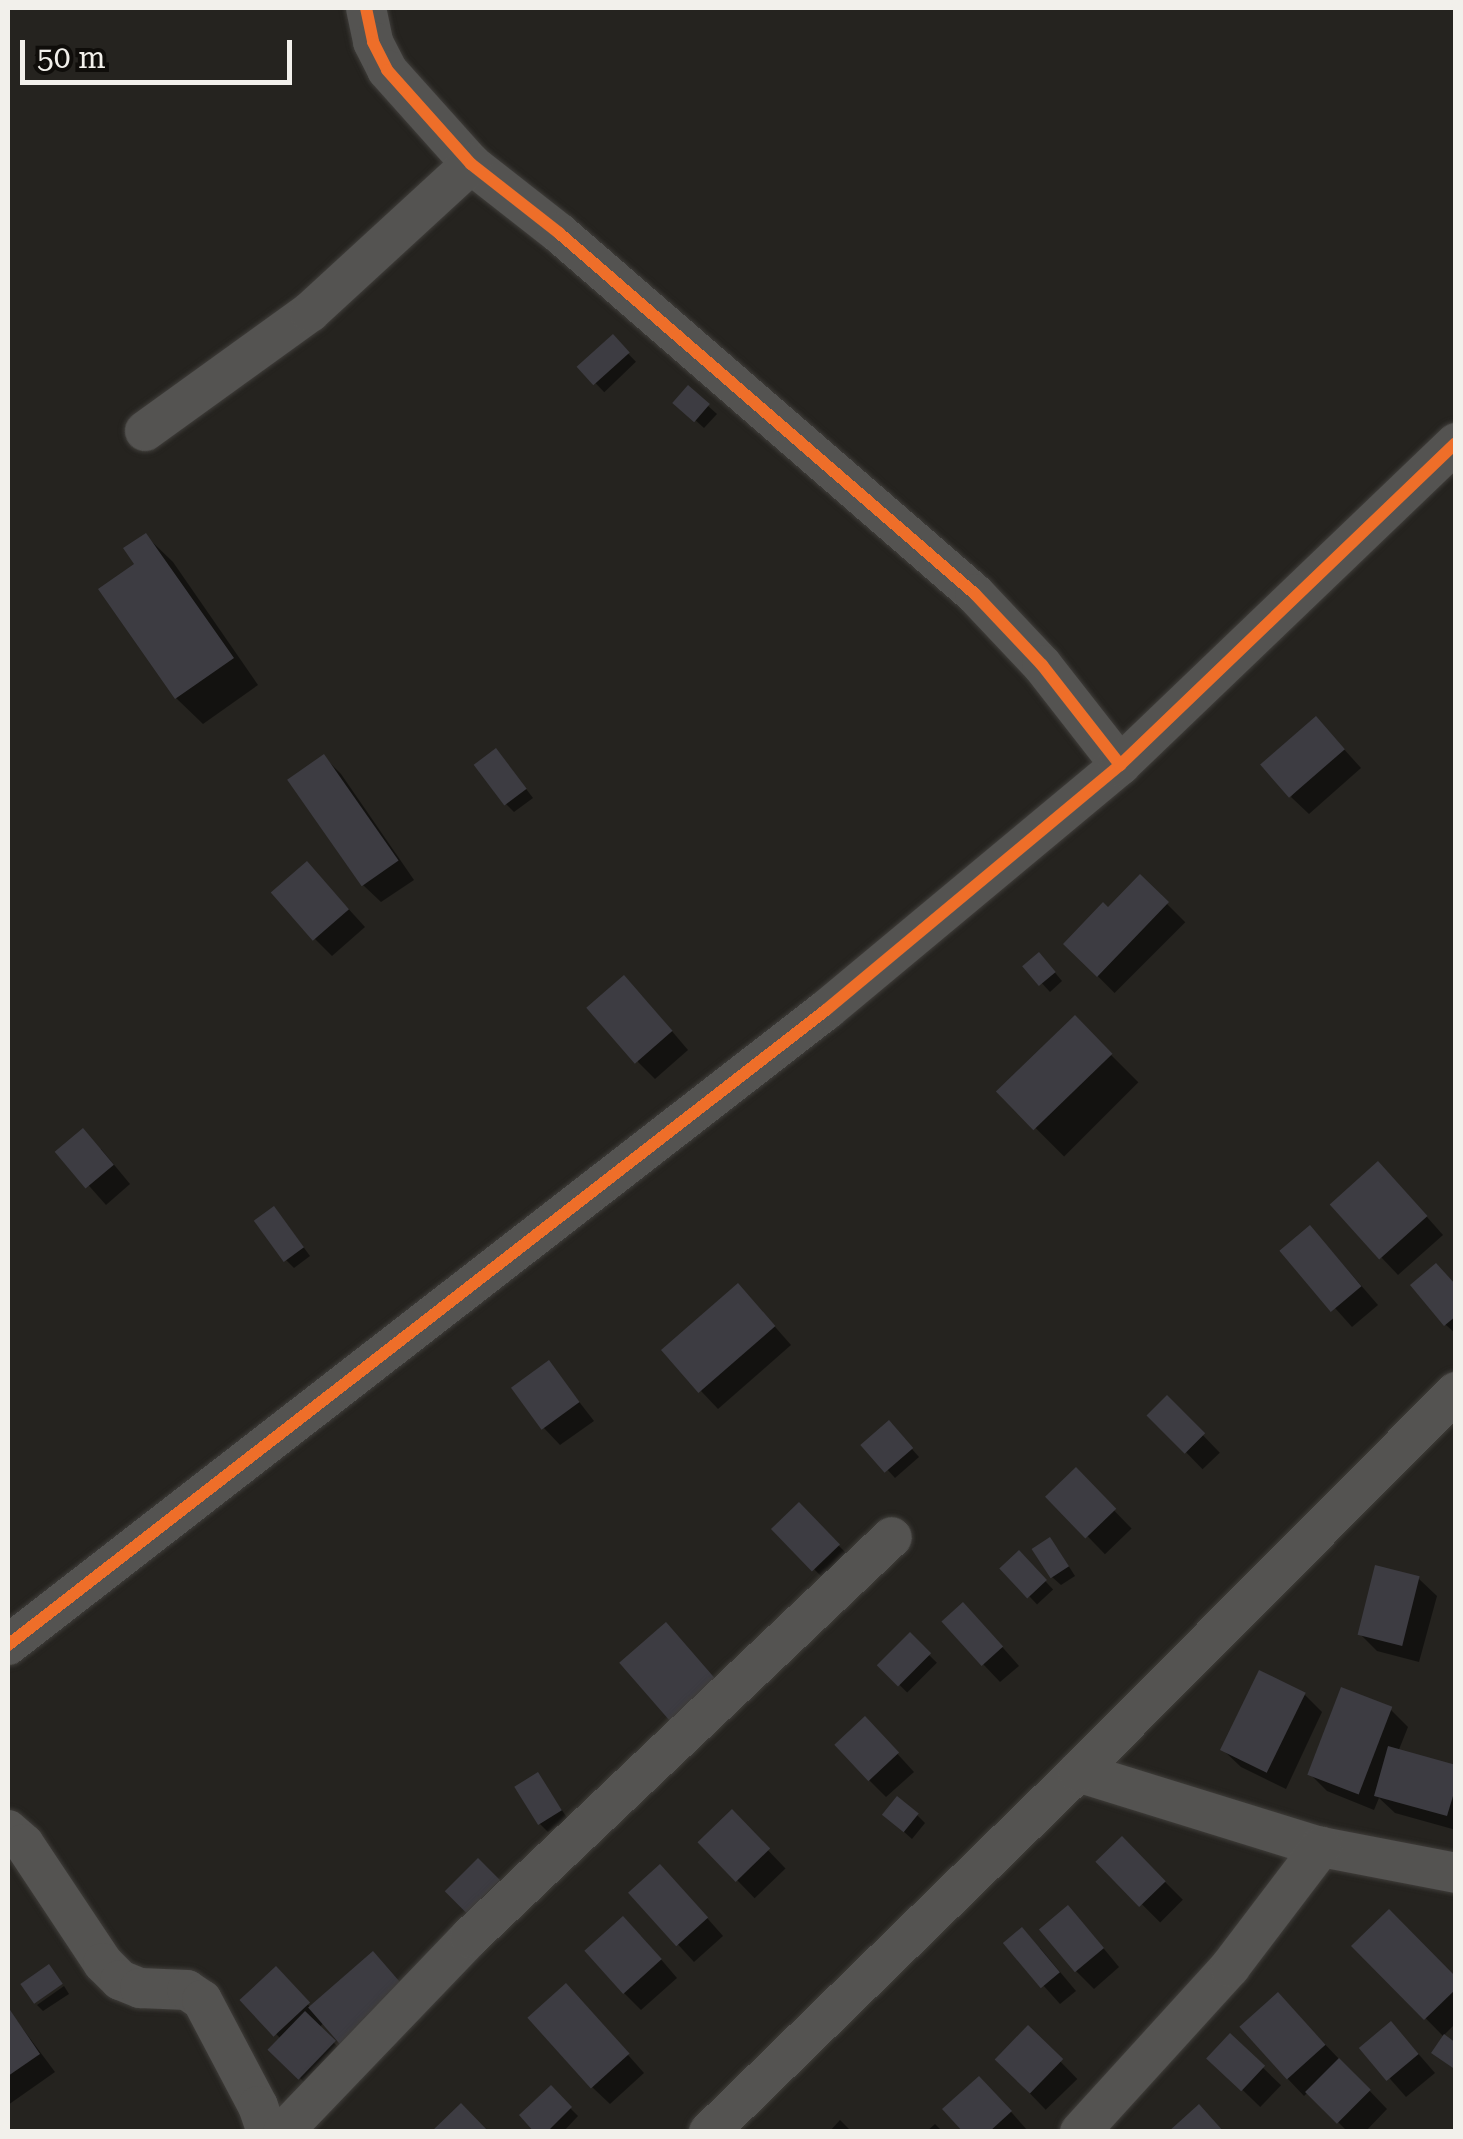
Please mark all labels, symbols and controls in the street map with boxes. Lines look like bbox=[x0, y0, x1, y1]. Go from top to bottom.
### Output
scale bar bbox=[25, 20, 298, 82]
text: 50 m bbox=[37, 40, 106, 75]

